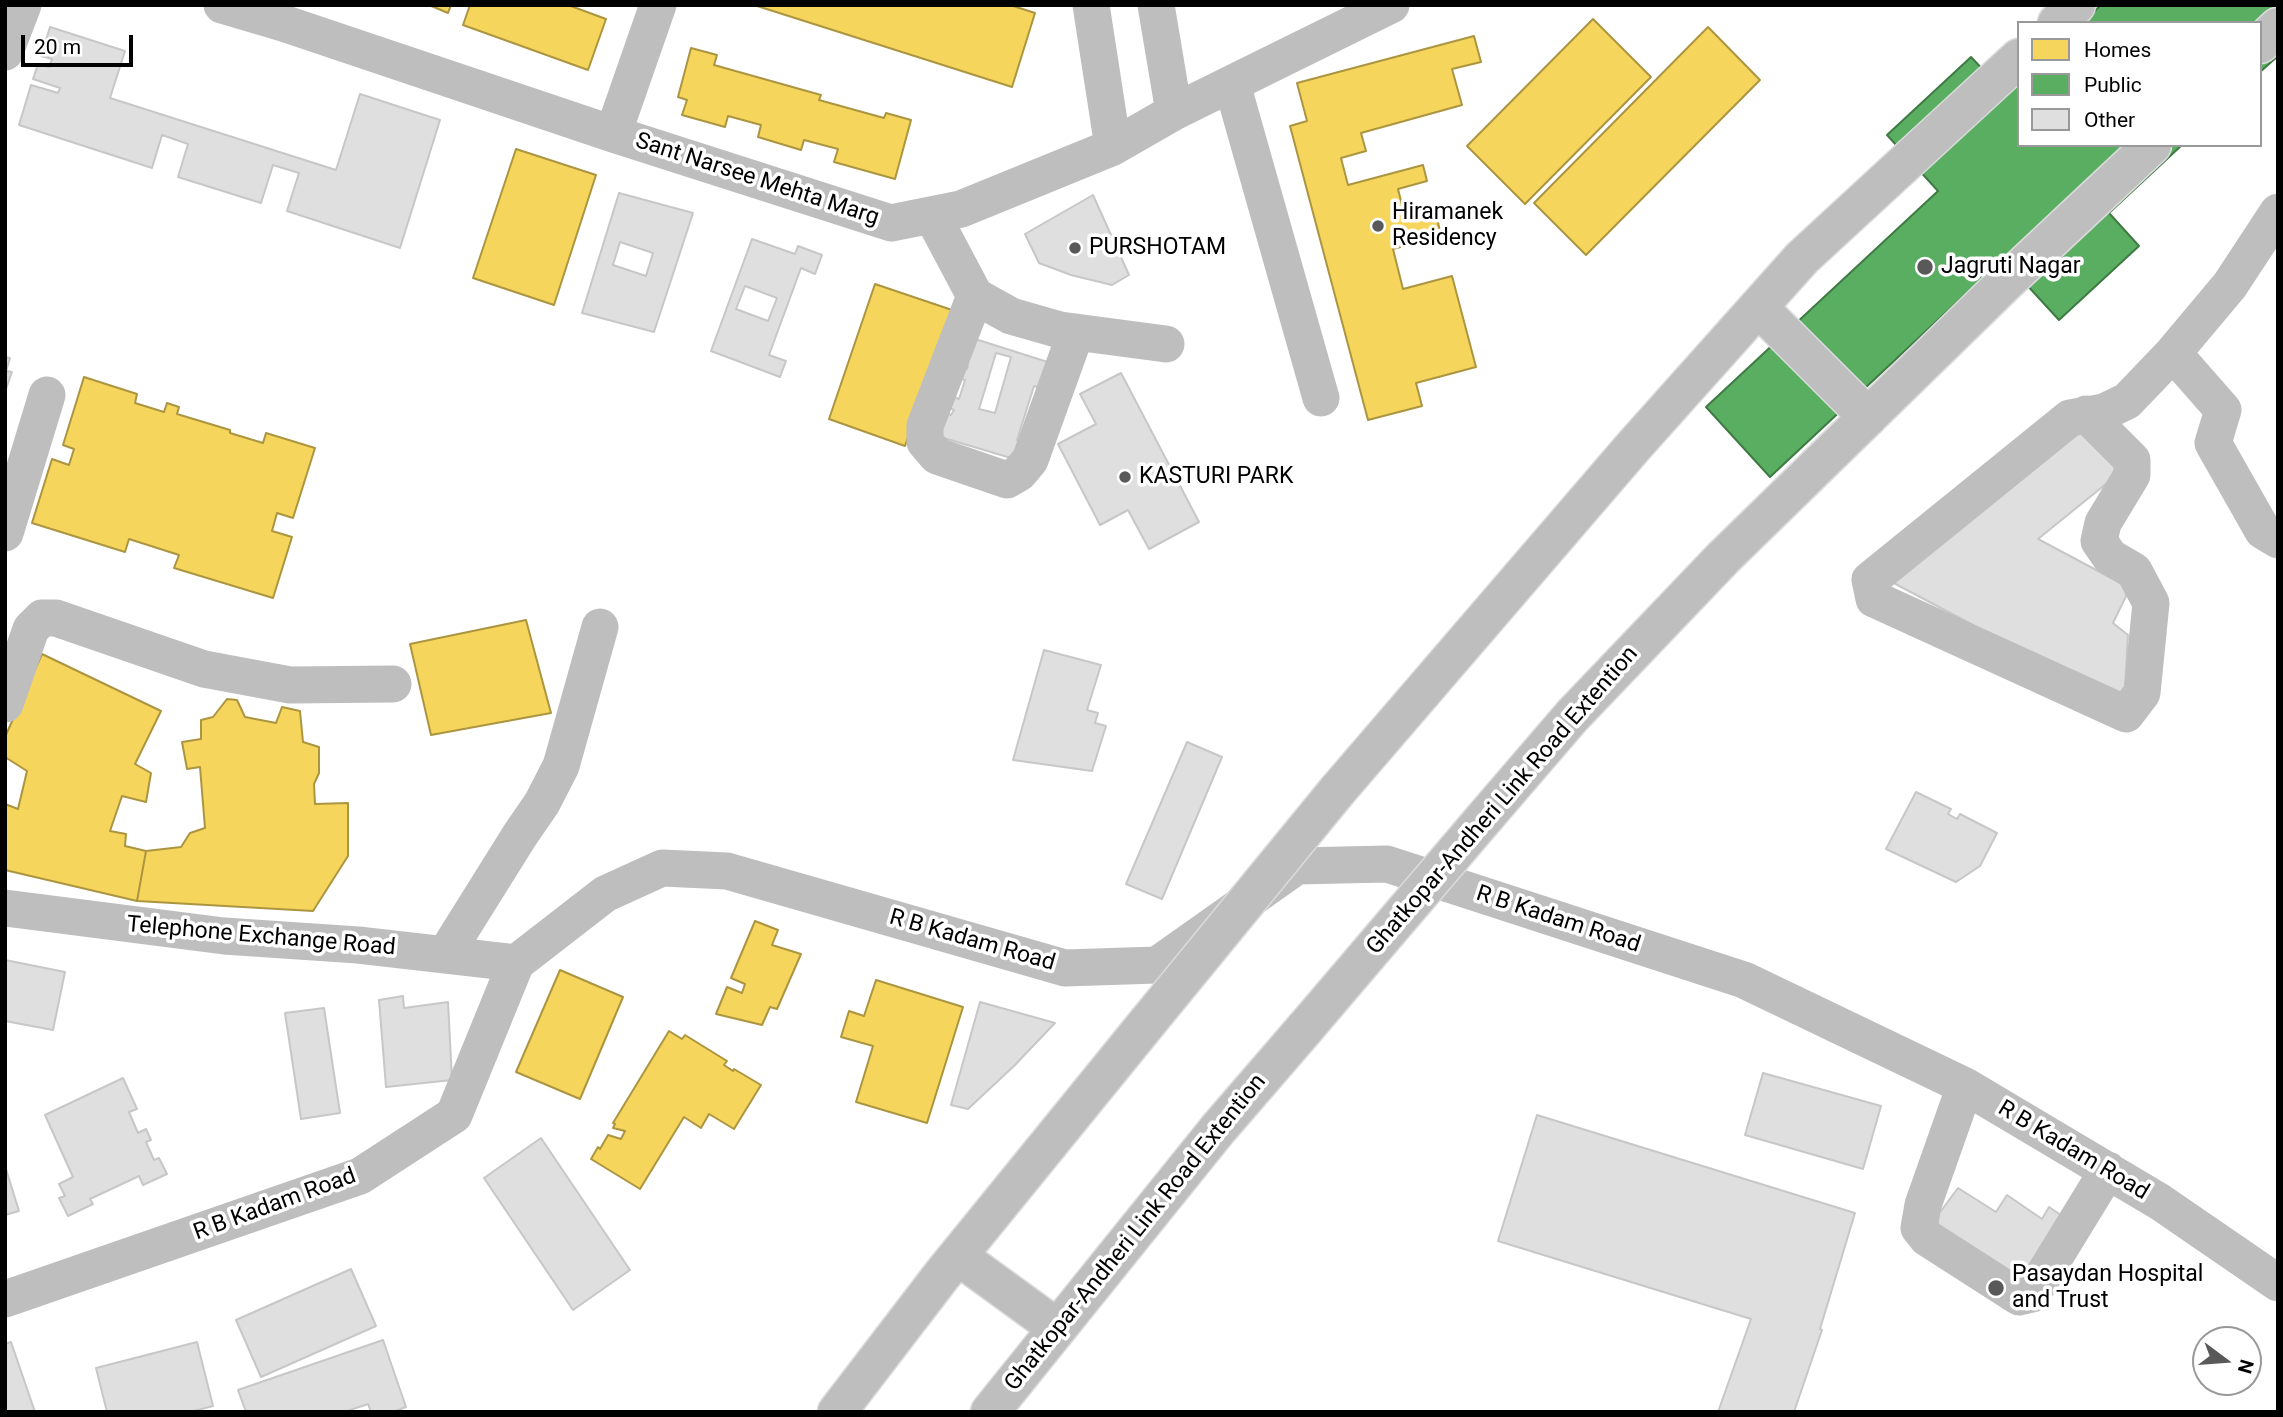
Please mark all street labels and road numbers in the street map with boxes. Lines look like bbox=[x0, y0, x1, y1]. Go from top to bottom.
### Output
street label: Sant Narsee Mehta Marg bbox=[632, 128, 882, 232]
street label: Ghatkopar-Andheri Link Road Extention bbox=[1361, 641, 1645, 961]
street label: R B Kadam Road bbox=[1472, 880, 1644, 960]
street label: R B Kadam Road bbox=[886, 904, 1058, 978]
street label: Telephone Exchange Road bbox=[125, 912, 397, 962]
street label: Ghatkopar-Andheri Link Road Extention bbox=[1000, 1069, 1272, 1397]
street label: R B Kadam Road bbox=[1993, 1095, 2153, 1207]
street label: R B Kadam Road bbox=[190, 1163, 360, 1247]

